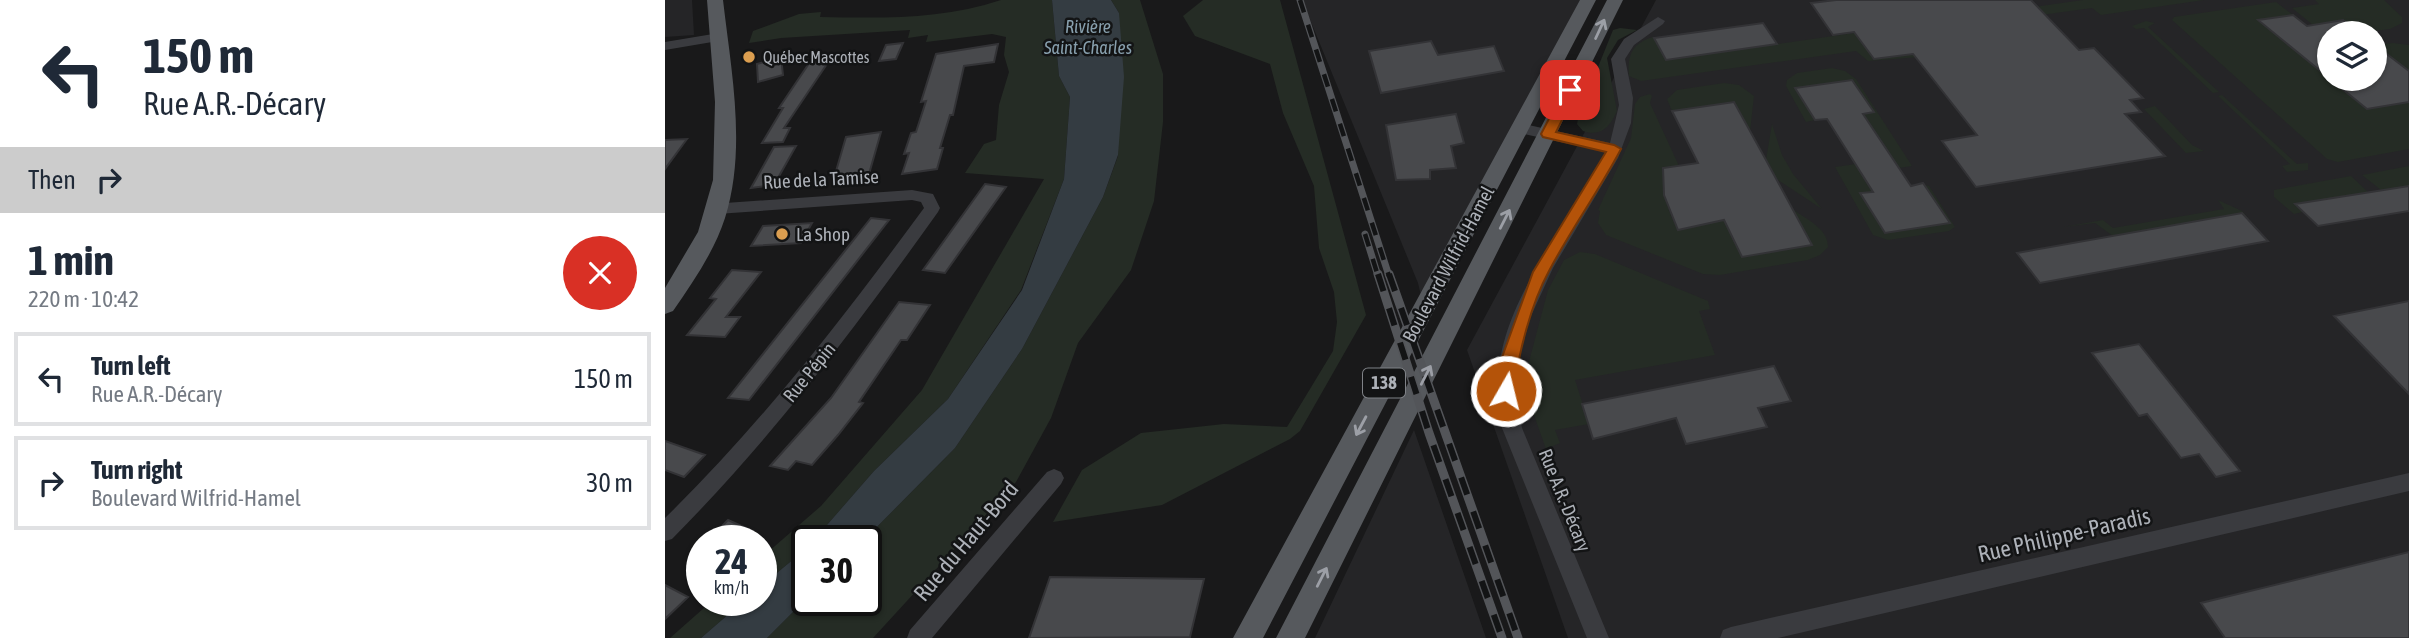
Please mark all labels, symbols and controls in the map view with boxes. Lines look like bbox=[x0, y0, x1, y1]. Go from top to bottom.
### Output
water label: Rivière Saint-Charles bbox=[1043, 16, 1132, 58]
one-way arrow bbox=[1594, 19, 1607, 40]
map controls bbox=[2317, 21, 2387, 91]
button: layers bbox=[2317, 21, 2387, 91]
text: 150 m bbox=[143, 27, 254, 83]
icon: left bbox=[28, 28, 119, 119]
place label: Québec Mascottes bbox=[763, 48, 870, 66]
marker: Québec Mascottes bbox=[741, 49, 757, 65]
pin bbox=[1540, 60, 1600, 120]
icon: arrive bbox=[1551, 71, 1589, 109]
text: Rue A.R.-Décary bbox=[143, 85, 326, 122]
icon: right bbox=[90, 161, 128, 199]
text: Then bbox=[28, 165, 76, 195]
street label: Rue de la Tamise bbox=[763, 165, 879, 193]
street label: Boulevard Wilfrid-Hamel bbox=[1398, 182, 1498, 346]
one-way arrow bbox=[1499, 209, 1513, 229]
place label: La Shop bbox=[796, 223, 850, 245]
marker: La Shop bbox=[774, 226, 790, 242]
text: 1 min bbox=[28, 236, 114, 284]
button: close bbox=[563, 236, 637, 310]
text: 220 m · 10:42 bbox=[28, 286, 139, 312]
street label: Rue Pépin bbox=[778, 338, 840, 406]
text: Turn left bbox=[91, 351, 171, 381]
position arrow bbox=[1469, 354, 1543, 428]
icon: left bbox=[32, 360, 70, 398]
text: 150 m bbox=[574, 364, 633, 394]
one-way arrow bbox=[1419, 365, 1433, 386]
road number: 138 bbox=[1363, 368, 1405, 398]
text: Rue A.R.-Décary bbox=[91, 381, 223, 407]
one-way arrow bbox=[1353, 415, 1367, 435]
street label: Rue A.R.-Décary bbox=[1534, 445, 1596, 555]
text: Turn right bbox=[91, 455, 182, 485]
icon: right bbox=[32, 464, 70, 502]
text: 30 m bbox=[586, 468, 633, 498]
street label: Rue du Haut-Bord bbox=[908, 476, 1024, 606]
text: Boulevard Wilfrid-Hamel bbox=[91, 485, 301, 511]
street label: Rue Philippe-Paradis bbox=[1975, 503, 2153, 567]
speed limit sign: 30 bbox=[791, 525, 882, 616]
text: 24 bbox=[715, 541, 748, 581]
one-way arrow bbox=[1315, 568, 1329, 588]
text: km/h bbox=[714, 577, 749, 598]

